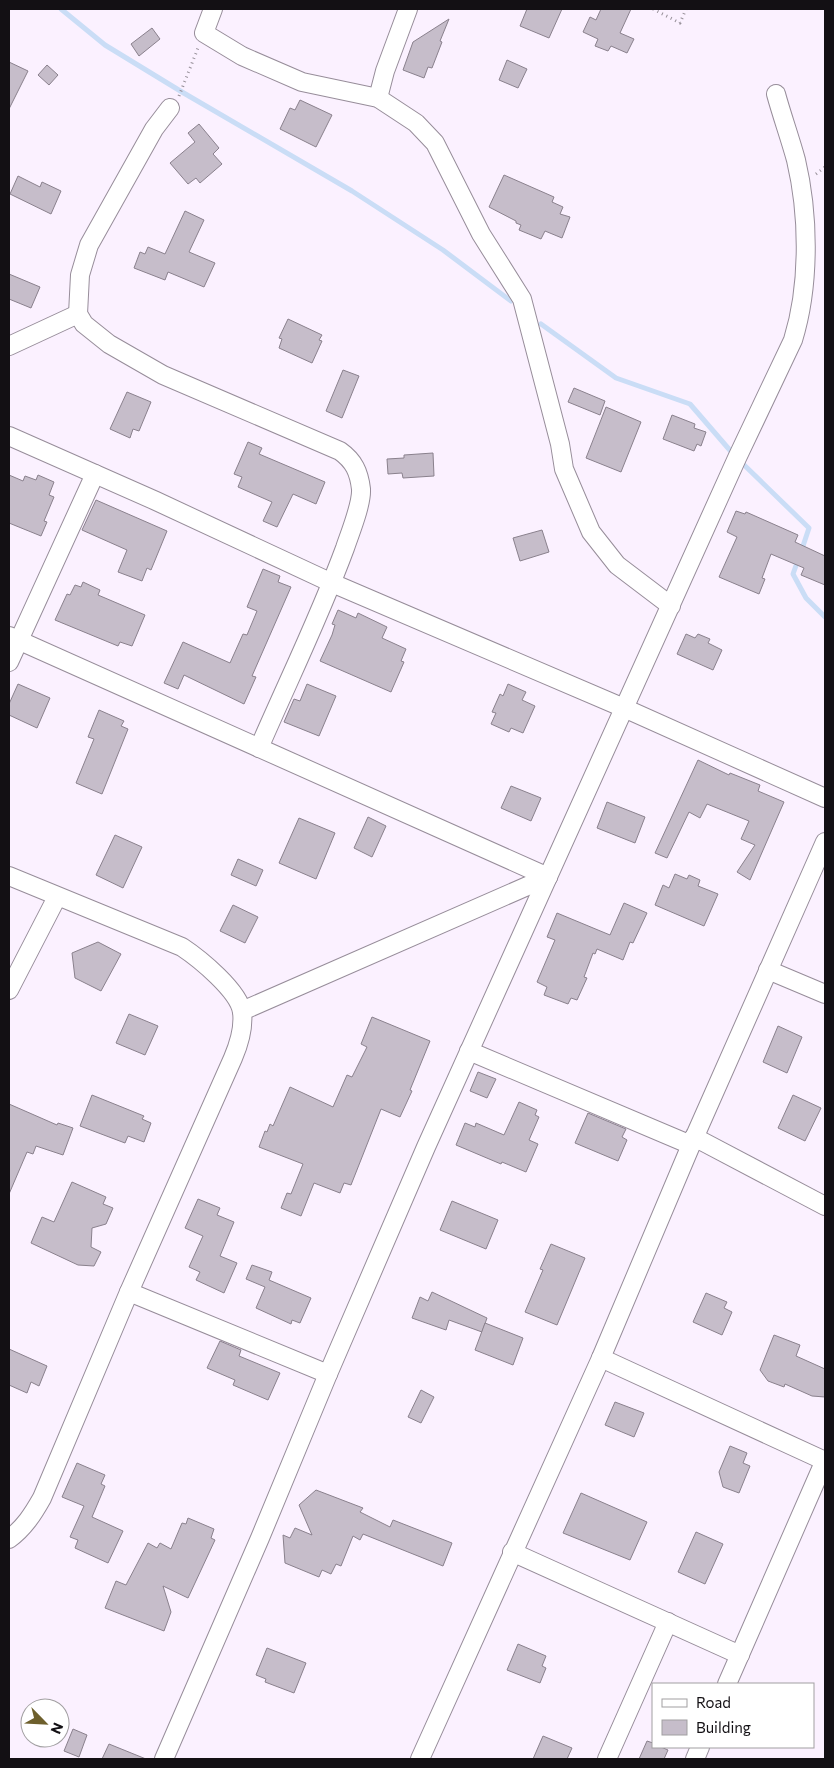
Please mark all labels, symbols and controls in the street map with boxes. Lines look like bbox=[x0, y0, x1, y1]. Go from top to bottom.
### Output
legend bbox=[652, 1683, 814, 1748]
text: Road bbox=[696, 1693, 731, 1711]
north arrow bbox=[20, 1698, 70, 1748]
text: Building bbox=[696, 1718, 751, 1736]
text: N bbox=[47, 1720, 67, 1737]

